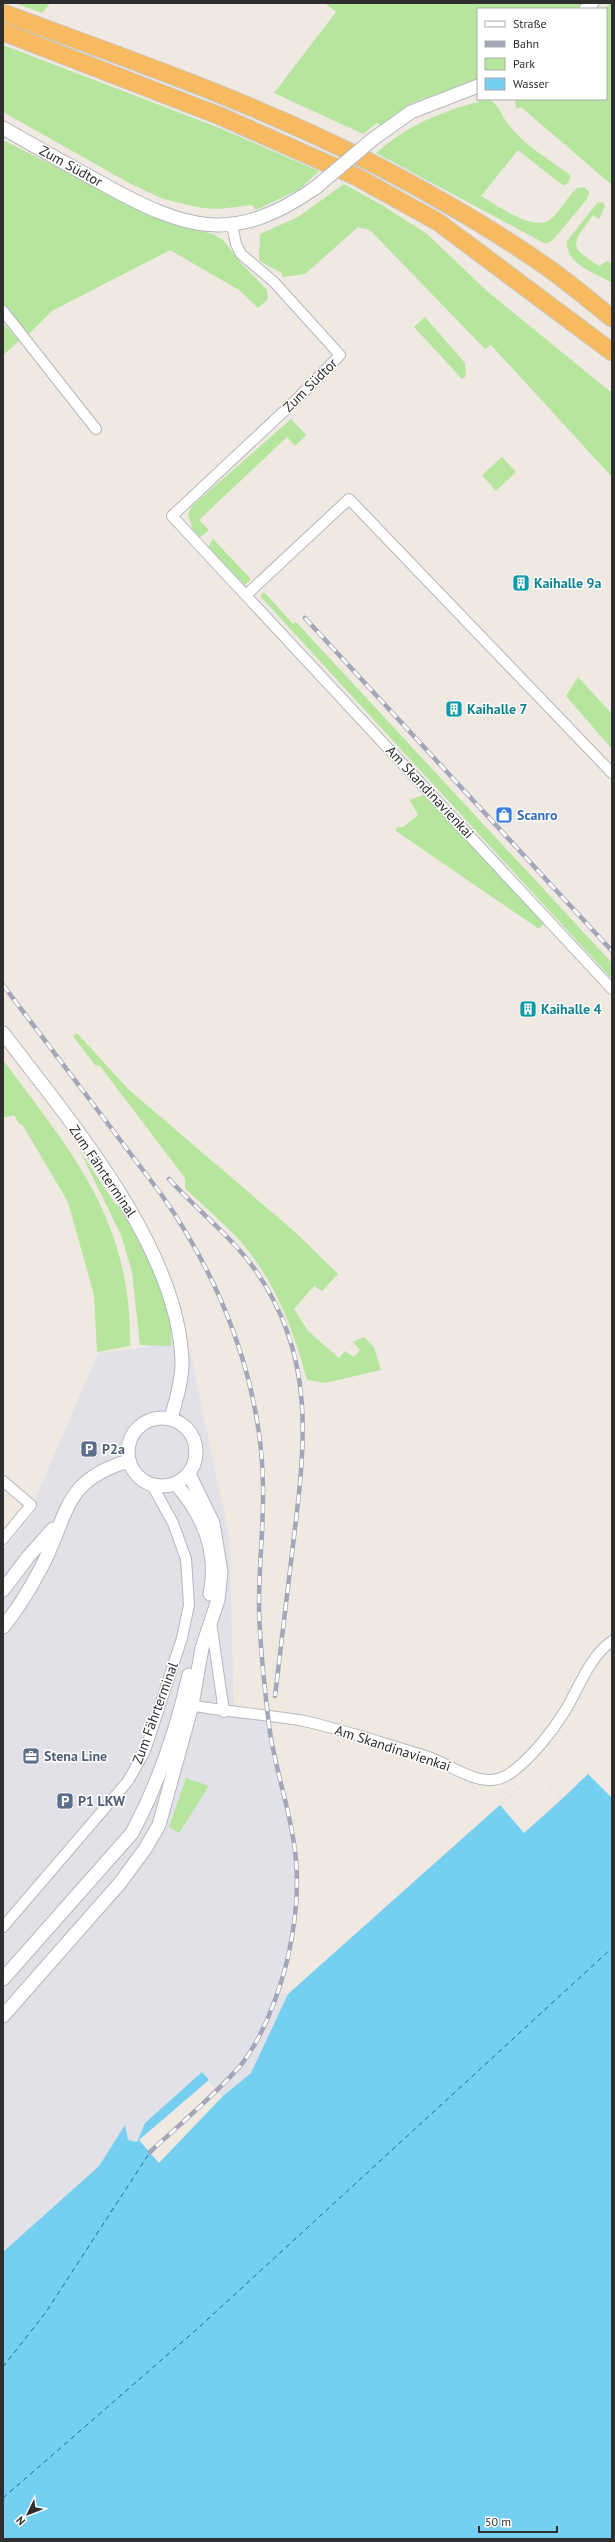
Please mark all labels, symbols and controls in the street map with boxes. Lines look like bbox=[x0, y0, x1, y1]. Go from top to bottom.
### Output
legend bbox=[477, 8, 607, 100]
text: Straße bbox=[513, 16, 547, 31]
text: Bahn bbox=[513, 36, 539, 51]
text: Park bbox=[513, 56, 535, 71]
text: Wasser bbox=[513, 76, 549, 91]
street label: Zum Südtor bbox=[36, 141, 106, 191]
street label: Zum Südtor bbox=[279, 354, 341, 416]
building icon: Kaihalle 9a bbox=[511, 573, 531, 593]
place label: Kaihalle 9a bbox=[534, 574, 602, 592]
building icon: Kaihalle 7 bbox=[444, 699, 464, 719]
place label: Kaihalle 7 bbox=[467, 700, 528, 718]
street label: Am Skandinavienkai bbox=[382, 742, 478, 842]
shop icon: Scanro bbox=[494, 805, 514, 825]
place label: Scanro bbox=[517, 806, 558, 824]
building icon: Kaihalle 4 bbox=[518, 999, 538, 1019]
place label: Kaihalle 4 bbox=[541, 1000, 602, 1018]
street label: Zum Fährterminal bbox=[66, 1121, 140, 1221]
parking icon: P2a bbox=[79, 1439, 99, 1459]
place label: P2a bbox=[102, 1440, 125, 1458]
street label: Zum Fährterminal bbox=[128, 1660, 182, 1766]
street label: Am Skandinavienkai bbox=[333, 1721, 453, 1775]
office icon: Stena Line bbox=[21, 1746, 41, 1766]
place label: Stena Line bbox=[44, 1747, 107, 1765]
parking icon: P1 LKW bbox=[55, 1791, 75, 1811]
place label: P1 LKW bbox=[78, 1792, 126, 1810]
north arrow bbox=[8, 2494, 48, 2534]
scale bar bbox=[479, 2508, 557, 2534]
text: N bbox=[13, 2513, 28, 2528]
text: 50 m bbox=[485, 2514, 511, 2529]

